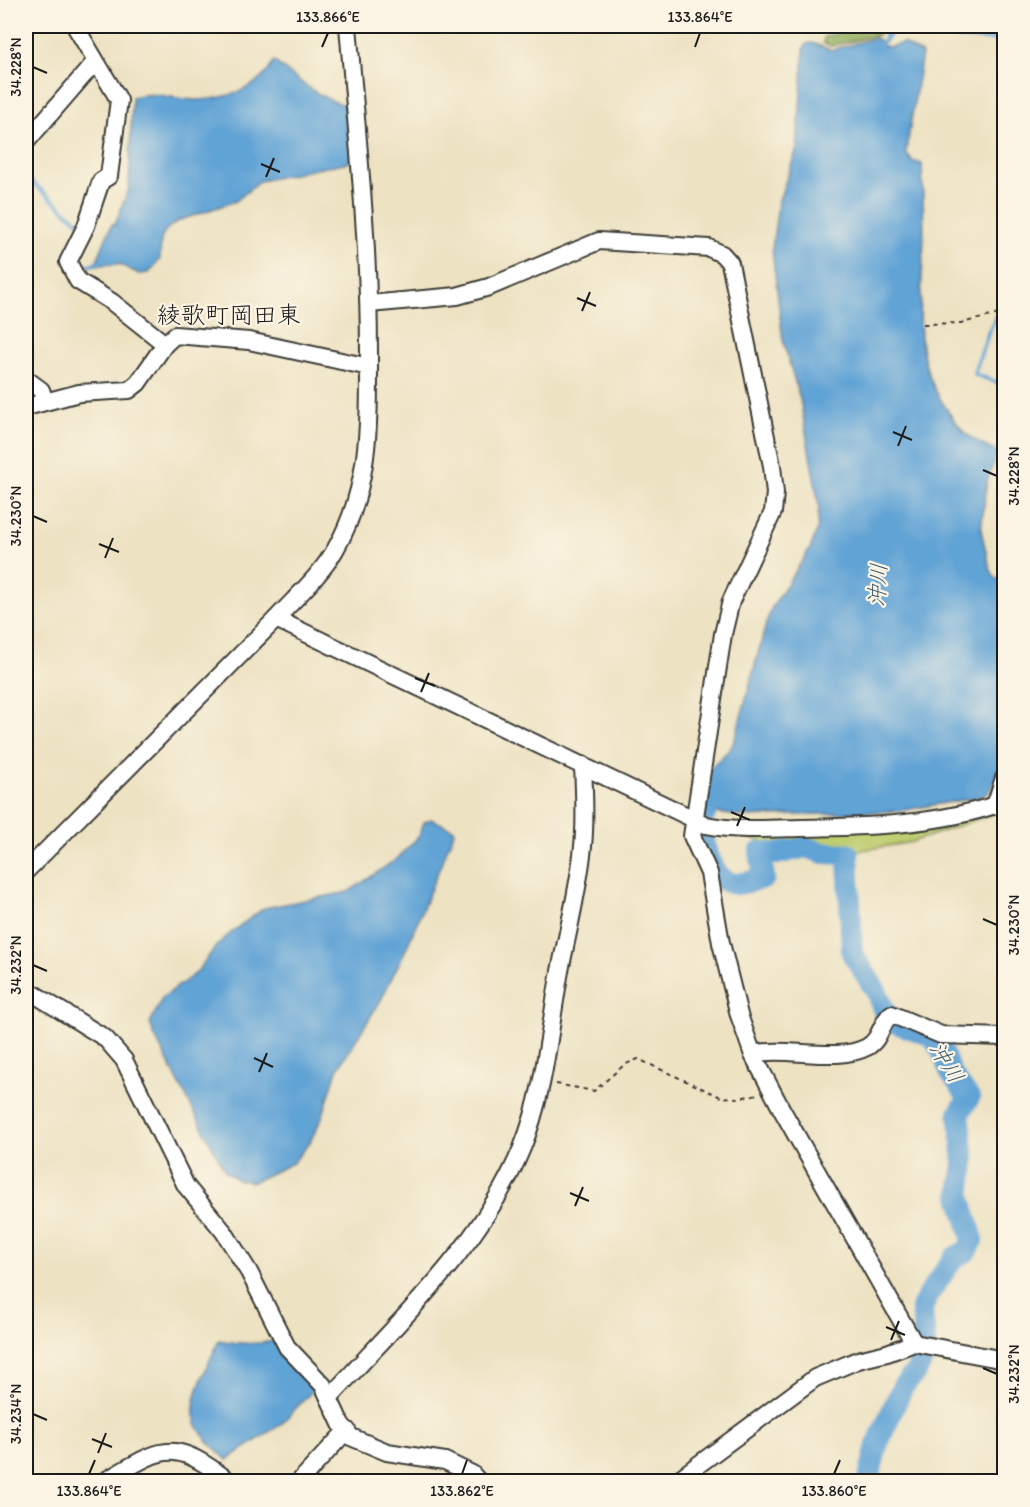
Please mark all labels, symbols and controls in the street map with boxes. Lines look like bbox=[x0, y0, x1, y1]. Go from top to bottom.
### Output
text: 133.866°E bbox=[296, 8, 360, 26]
text: 133.864°E bbox=[668, 8, 732, 26]
text: 34.228°N bbox=[7, 37, 25, 97]
district label: 綾歌町岡田東 bbox=[157, 300, 301, 329]
text: 34.228°N bbox=[1005, 446, 1023, 506]
text: 34.230°N bbox=[7, 486, 25, 546]
water label: 沖川 bbox=[862, 562, 893, 608]
text: 34.230°N bbox=[1005, 895, 1023, 955]
text: 34.232°N bbox=[7, 935, 25, 995]
water label: 沖川 bbox=[923, 1036, 970, 1088]
text: 34.232°N bbox=[1005, 1344, 1023, 1404]
text: 34.234°N bbox=[7, 1384, 25, 1444]
text: 133.864°E bbox=[57, 1482, 121, 1500]
text: 133.862°E bbox=[430, 1482, 494, 1500]
text: 133.860°E bbox=[801, 1482, 867, 1500]

